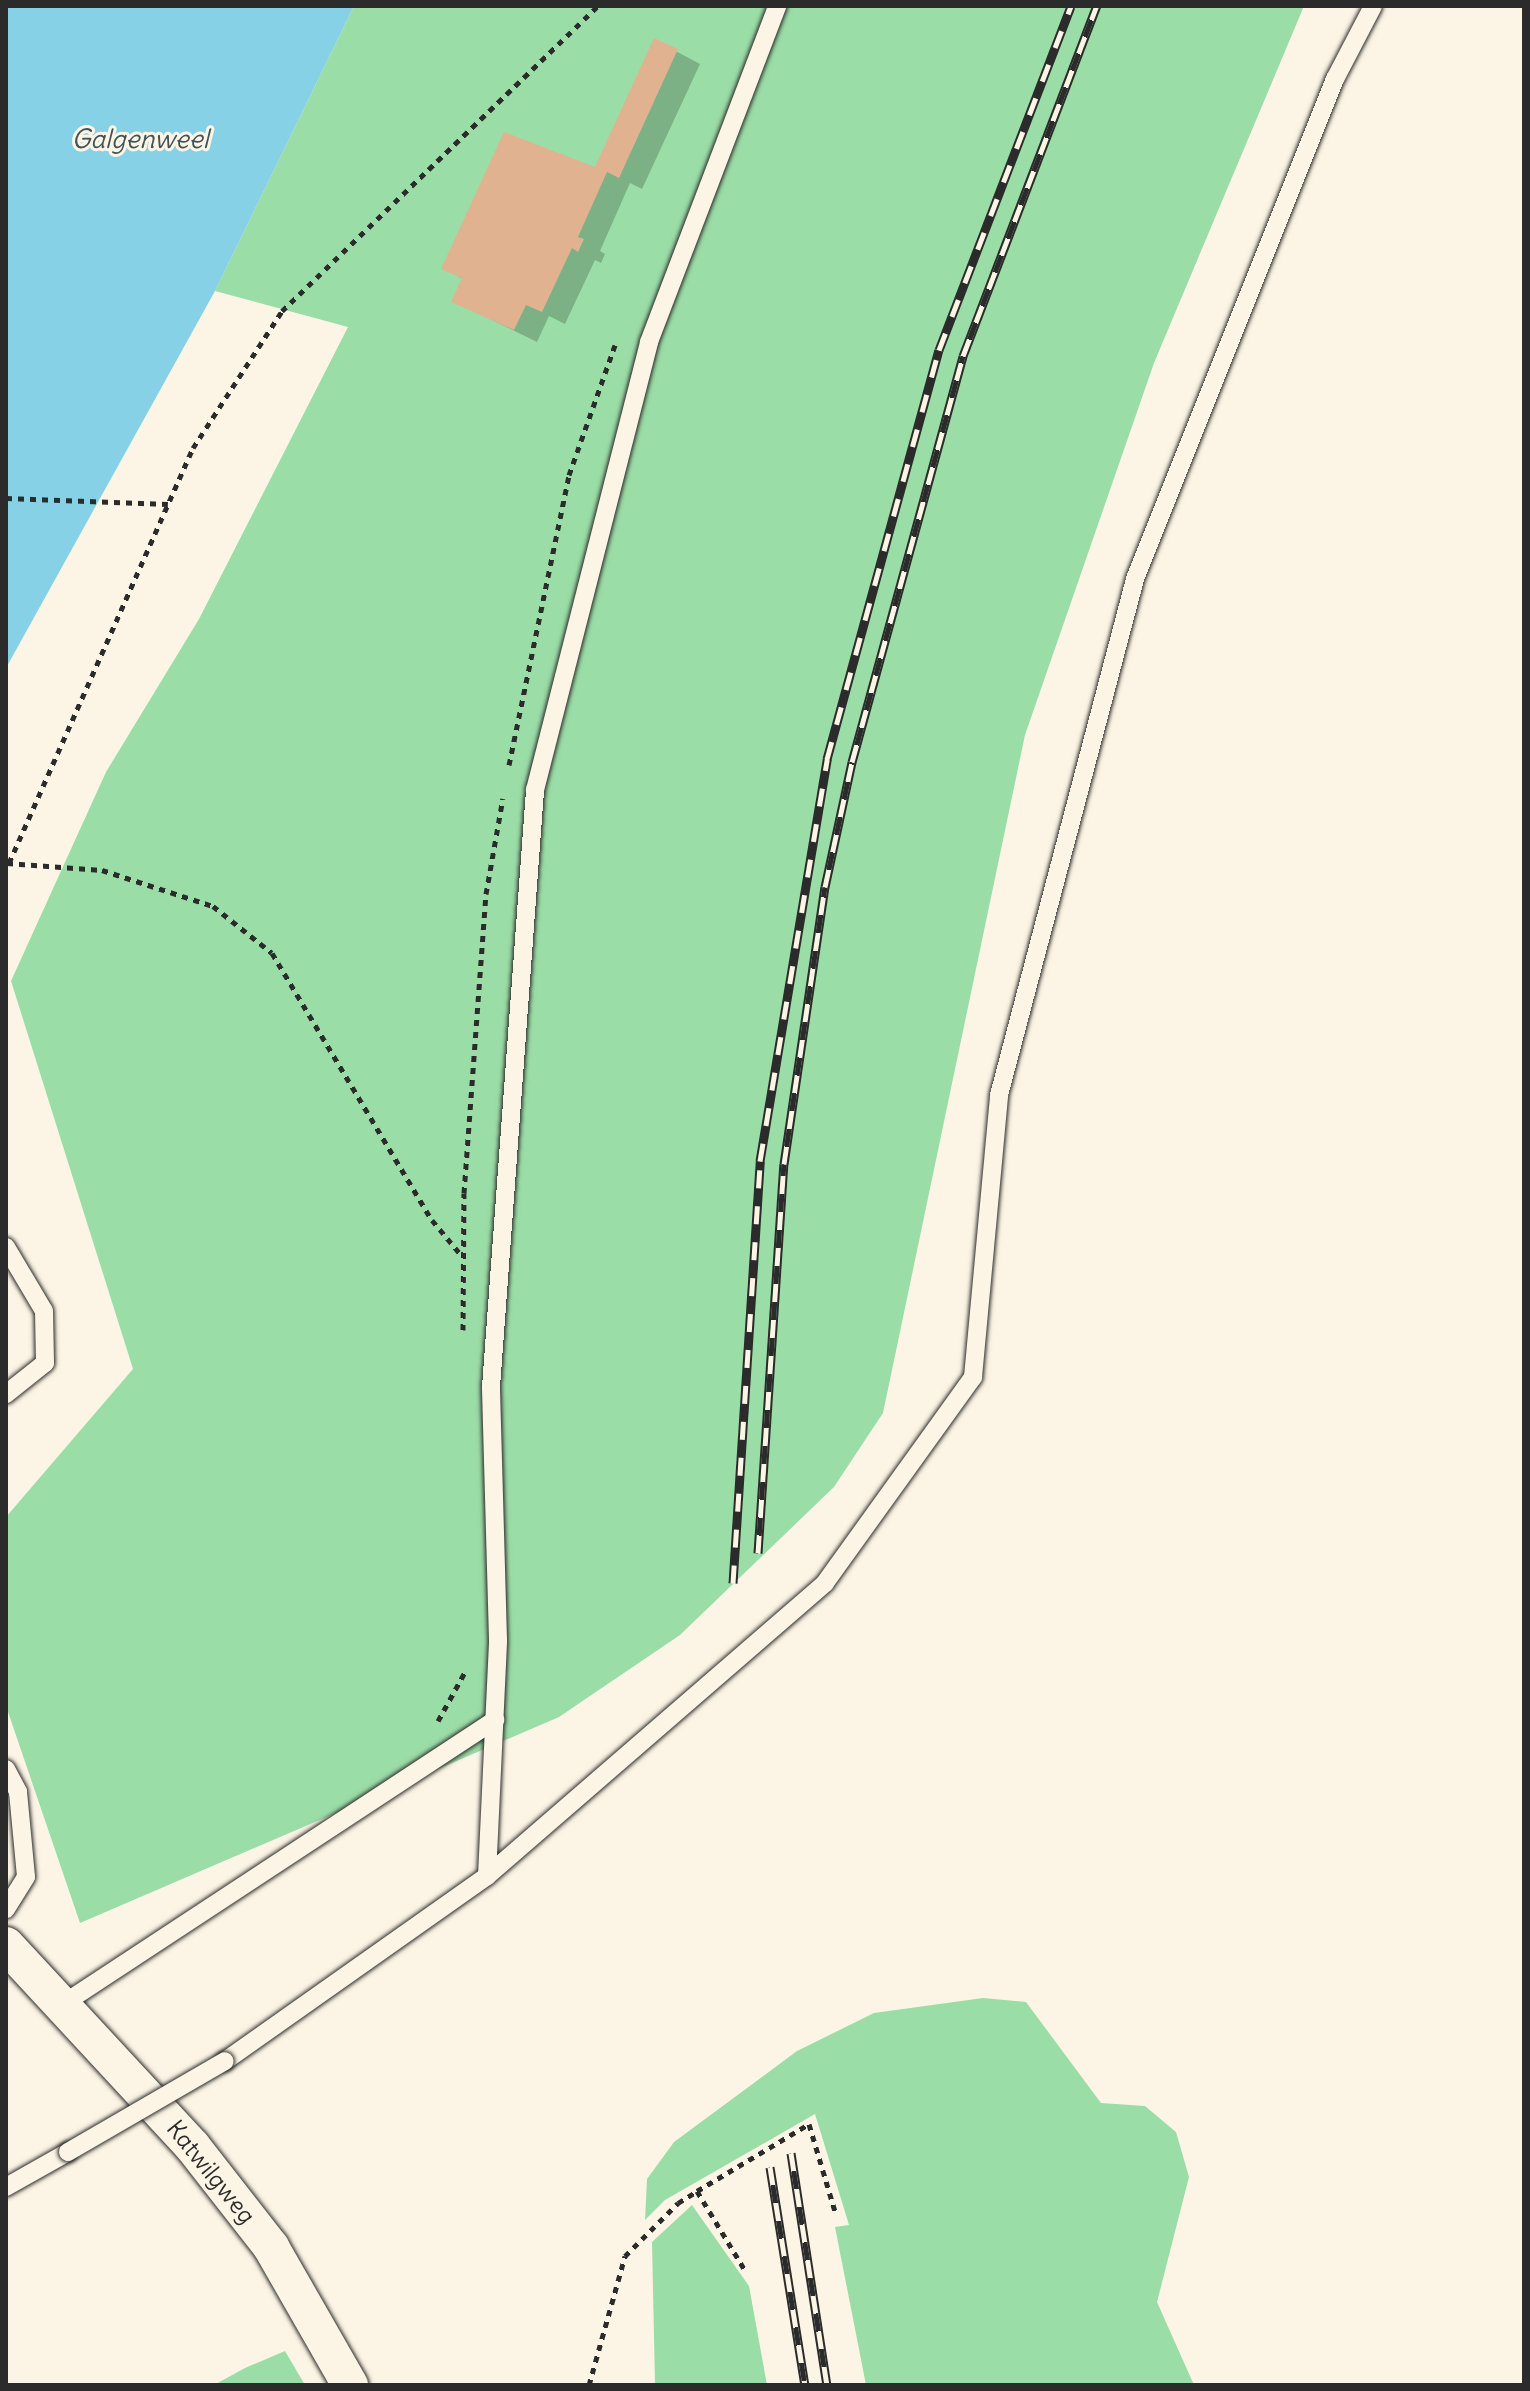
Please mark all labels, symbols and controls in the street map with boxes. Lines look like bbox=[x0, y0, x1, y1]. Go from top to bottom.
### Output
water label: Galgenweel bbox=[71, 123, 209, 155]
street label: Katwilgweg bbox=[161, 2114, 261, 2230]

